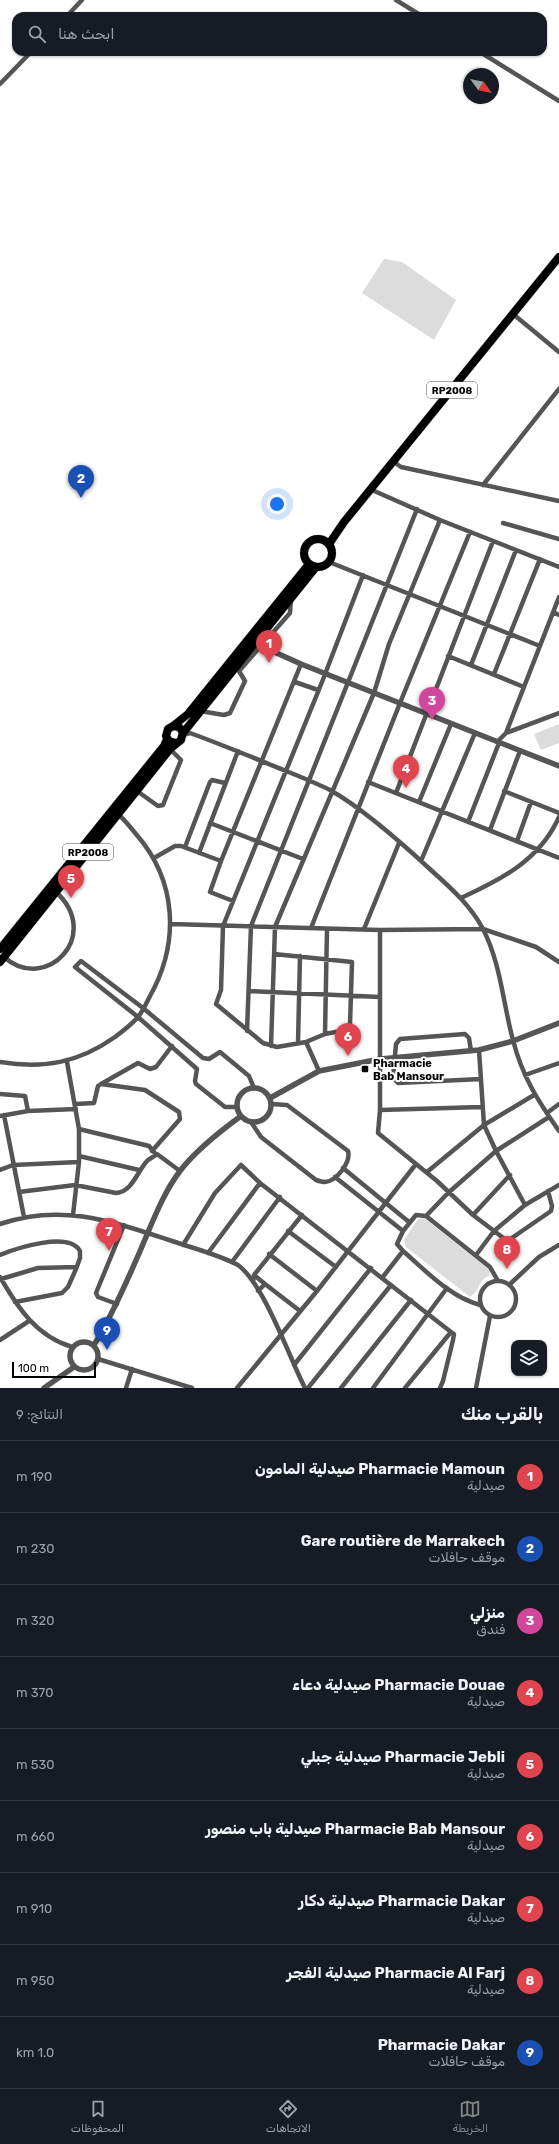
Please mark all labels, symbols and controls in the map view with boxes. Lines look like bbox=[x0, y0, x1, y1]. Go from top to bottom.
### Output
search box bbox=[12, 12, 547, 56]
icon: search bbox=[26, 23, 48, 45]
text: ابحث هنا bbox=[58, 25, 115, 43]
north arrow bbox=[463, 68, 499, 104]
road number: RP2008 bbox=[427, 382, 477, 398]
pin: 2 bbox=[68, 465, 94, 498]
your location bbox=[267, 494, 287, 514]
pin: 1 bbox=[256, 630, 282, 663]
pin: 3 bbox=[419, 687, 445, 720]
pin: 4 bbox=[393, 755, 419, 788]
road number: RP2008 bbox=[63, 844, 113, 860]
pin: 5 bbox=[58, 865, 84, 898]
pin: 6 bbox=[335, 1023, 361, 1056]
place label: Pharmacie Bab Mansour bbox=[373, 1057, 444, 1083]
marker: Pharmacie Bab Mansour bbox=[360, 1064, 370, 1074]
pin: 7 bbox=[96, 1218, 122, 1251]
pin: 8 bbox=[494, 1236, 520, 1269]
pin: 9 bbox=[94, 1317, 120, 1350]
map controls bbox=[511, 1340, 547, 1376]
button: layers bbox=[511, 1340, 547, 1376]
scale bar bbox=[12, 1360, 96, 1379]
text: 100 m bbox=[18, 1362, 49, 1375]
text: بالقرب منك bbox=[461, 1404, 543, 1424]
text: النتائج: 9 bbox=[16, 1407, 63, 1422]
text: Pharmacie Mamoun صيدلية المامون bbox=[255, 1460, 505, 1478]
text: 190 m bbox=[16, 1469, 52, 1484]
text: 1 bbox=[527, 1469, 533, 1484]
text: صيدلية bbox=[467, 1478, 505, 1493]
text: Gare routière de Marrakech bbox=[301, 1532, 505, 1550]
text: 230 m bbox=[16, 1541, 54, 1556]
text: 2 bbox=[526, 1541, 534, 1556]
text: موقف حافلات bbox=[428, 1550, 505, 1565]
text: منزلي bbox=[470, 1604, 505, 1622]
text: 320 m bbox=[16, 1613, 54, 1628]
text: 3 bbox=[526, 1613, 534, 1628]
text: فندق bbox=[476, 1622, 505, 1637]
text: Pharmacie Douae صيدلية دعاء bbox=[292, 1676, 505, 1694]
text: 370 m bbox=[16, 1685, 54, 1700]
text: 4 bbox=[526, 1685, 534, 1700]
text: صيدلية bbox=[467, 1694, 505, 1709]
text: Pharmacie Jebli صيدلية جبلي bbox=[301, 1748, 505, 1766]
text: 530 m bbox=[16, 1757, 55, 1772]
text: 5 bbox=[526, 1757, 534, 1772]
text: صيدلية bbox=[467, 1766, 505, 1781]
text: Pharmacie Bab Mansour صيدلية باب منصور bbox=[205, 1820, 505, 1838]
text: 660 m bbox=[16, 1829, 55, 1844]
text: 6 bbox=[526, 1829, 534, 1844]
text: صيدلية bbox=[467, 1838, 505, 1853]
text: Pharmacie Dakar صيدلية دكار bbox=[299, 1892, 505, 1910]
text: 910 m bbox=[16, 1901, 52, 1916]
text: 7 bbox=[526, 1901, 534, 1916]
text: صيدلية bbox=[467, 1910, 505, 1925]
text: Pharmacie Al Farj صيدلية الفجر bbox=[287, 1964, 505, 1982]
text: 950 m bbox=[16, 1973, 54, 1988]
text: 8 bbox=[526, 1973, 534, 1988]
text: صيدلية bbox=[467, 1982, 505, 1997]
text: Pharmacie Dakar bbox=[378, 2036, 505, 2054]
text: 1.0 km bbox=[16, 2045, 54, 2060]
text: 9 bbox=[526, 2045, 534, 2060]
text: موقف حافلات bbox=[428, 2054, 505, 2069]
tab: المحفوظات bbox=[71, 2098, 124, 2135]
tab: الاتجاهات bbox=[266, 2098, 311, 2135]
tab: الخريطة bbox=[452, 2098, 488, 2135]

